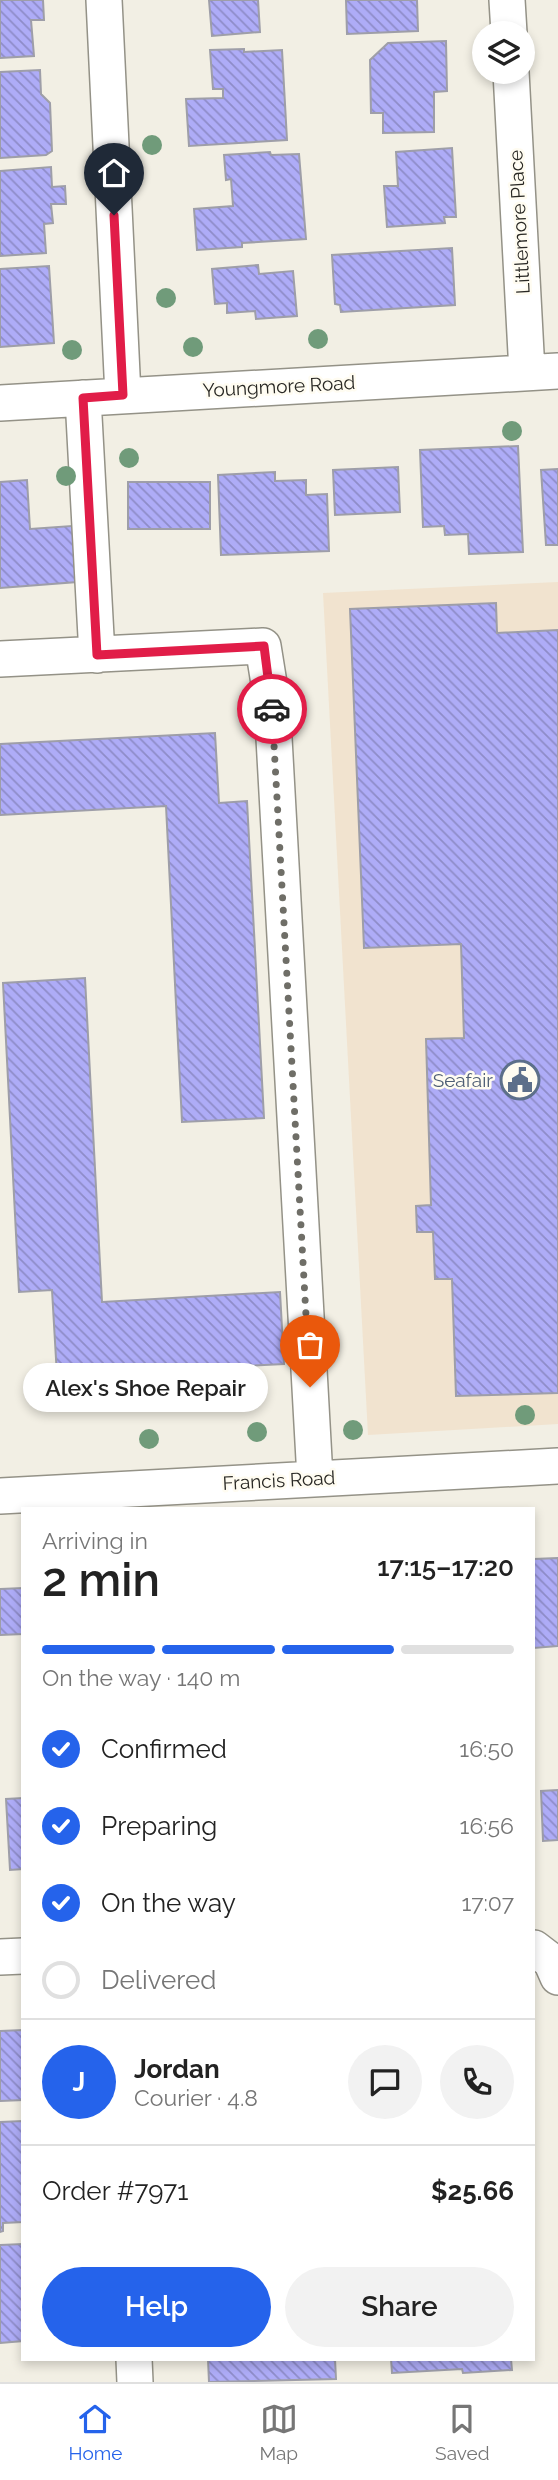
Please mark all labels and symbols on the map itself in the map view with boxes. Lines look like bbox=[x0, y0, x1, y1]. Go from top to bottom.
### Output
pin bbox=[84, 143, 144, 215]
street label: Littlemore Place bbox=[504, 149, 534, 295]
street label: Youngmore Road bbox=[202, 371, 356, 401]
courier bbox=[237, 674, 307, 744]
public building icon: Seafair bbox=[499, 1059, 541, 1101]
place label: Seafair bbox=[433, 1069, 493, 1091]
pin bbox=[280, 1315, 340, 1387]
callout: Alex's Shoe Repair bbox=[23, 1362, 268, 1412]
street label: Francis Road bbox=[222, 1466, 336, 1494]

